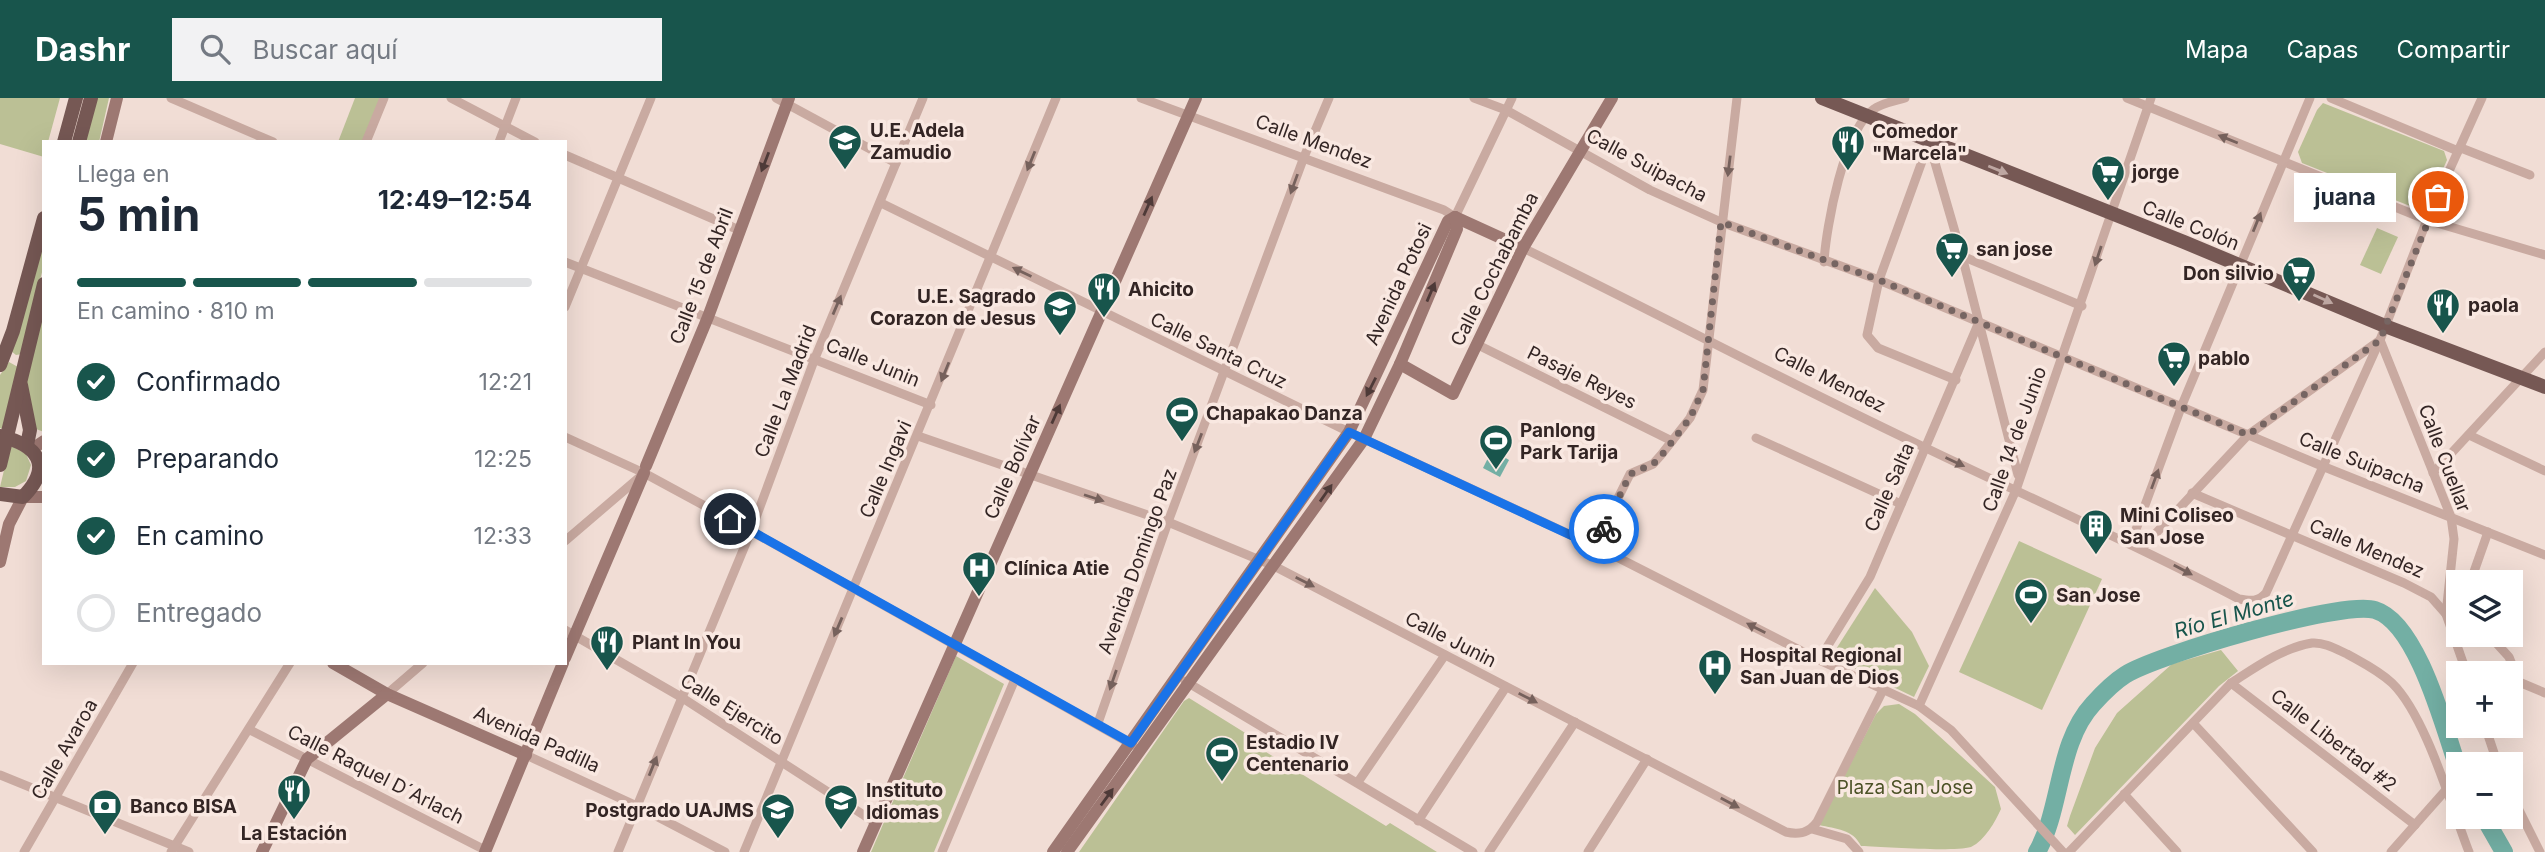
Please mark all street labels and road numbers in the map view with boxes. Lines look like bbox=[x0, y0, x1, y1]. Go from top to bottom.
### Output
street label: Calle Mendez bbox=[1252, 110, 1375, 173]
street label: Calle Suipacha bbox=[1582, 124, 1711, 207]
street label: Calle Cochabamba bbox=[1446, 188, 1543, 350]
street label: Calle Colón bbox=[2139, 196, 2243, 255]
street label: Calle 15 de Abril bbox=[665, 205, 738, 348]
street label: Avenida Potosi bbox=[1360, 219, 1437, 349]
street label: Calle Santa Cruz bbox=[1147, 307, 1291, 394]
street label: Calle La Madrid bbox=[750, 322, 821, 461]
street label: Calle Junin bbox=[822, 333, 923, 392]
street label: Pasaje Reyes bbox=[1523, 341, 1640, 414]
street label: Calle Mendez bbox=[1770, 341, 1890, 418]
street label: Calle 14 de Junio bbox=[1978, 363, 2051, 515]
street label: Calle Cuellar bbox=[2413, 401, 2476, 515]
street label: Calle Bolívar bbox=[979, 412, 1046, 523]
street label: Calle Ingavi bbox=[855, 417, 916, 521]
street label: Calle Suipacha bbox=[2296, 427, 2428, 498]
street label: Calle Salta bbox=[1860, 439, 1919, 535]
street label: Avenida Domingo Paz bbox=[1093, 465, 1182, 657]
street label: Calle Mendez bbox=[2306, 514, 2428, 583]
street label: Calle Junin bbox=[1401, 607, 1500, 672]
street label: Calle Ejercito bbox=[676, 669, 787, 750]
street label: Calle Libertad #2 bbox=[2266, 684, 2401, 797]
street label: Calle Avaroa bbox=[26, 695, 102, 804]
street label: Avenida Padilla bbox=[470, 701, 603, 778]
street label: Calle Raquel D´Arlach bbox=[284, 720, 468, 829]

